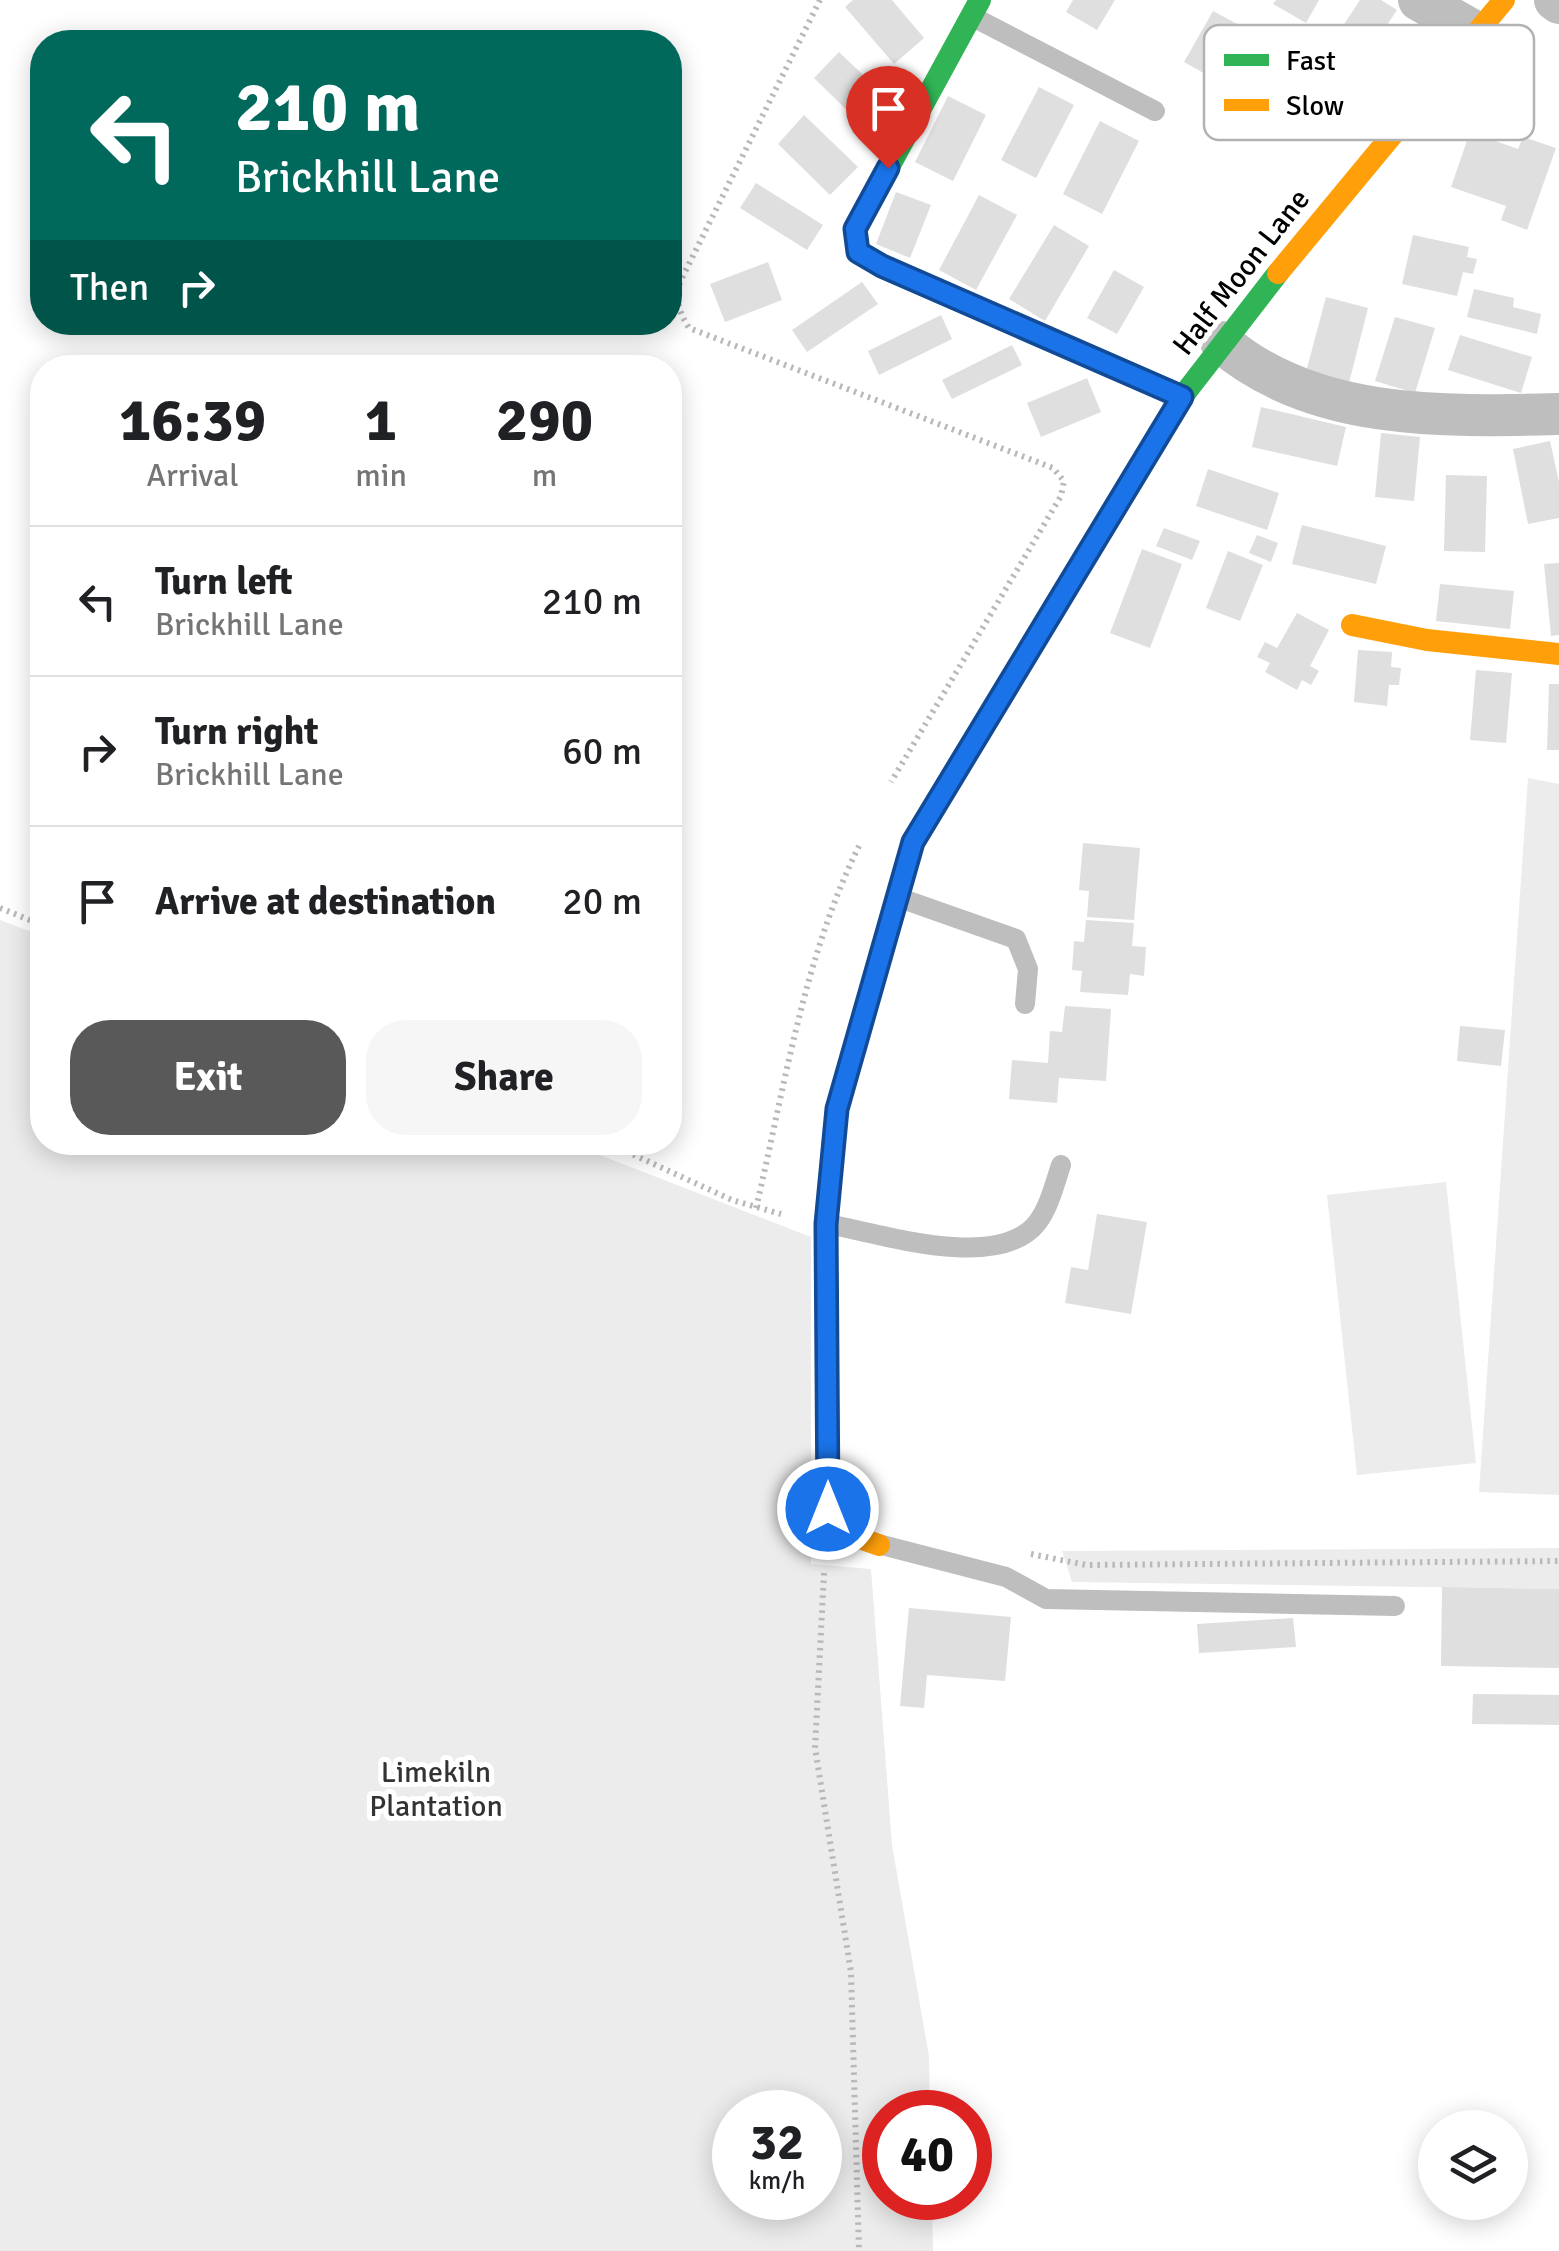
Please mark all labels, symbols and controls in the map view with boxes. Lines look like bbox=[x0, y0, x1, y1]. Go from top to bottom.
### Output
legend bbox=[1204, 25, 1534, 140]
text: Fast bbox=[1286, 44, 1336, 78]
text: 210 m bbox=[235, 64, 420, 150]
pin bbox=[846, 66, 931, 169]
icon: left bbox=[70, 70, 200, 200]
icon: arrive bbox=[861, 81, 916, 136]
text: Slow bbox=[1286, 89, 1344, 123]
text: Brickhill Lane bbox=[235, 150, 500, 205]
street label: Half Moon Lane bbox=[1165, 182, 1318, 363]
icon: right bbox=[169, 260, 224, 315]
text: Then bbox=[70, 264, 149, 311]
text: 16:39 bbox=[119, 384, 266, 458]
text: 1 bbox=[365, 384, 397, 458]
text: 290 bbox=[496, 384, 593, 458]
text: Arrival bbox=[147, 456, 239, 495]
text: min bbox=[355, 456, 407, 495]
text: m bbox=[532, 456, 557, 495]
text: Turn left bbox=[155, 558, 293, 605]
icon: left bbox=[70, 574, 125, 629]
text: 210 m bbox=[542, 578, 642, 625]
text: Brickhill Lane bbox=[155, 605, 344, 644]
text: Turn right bbox=[155, 708, 319, 755]
icon: right bbox=[70, 724, 125, 779]
text: 60 m bbox=[562, 728, 642, 775]
text: Brickhill Lane bbox=[155, 755, 344, 794]
icon: arrive bbox=[70, 874, 125, 929]
text: Arrive at destination bbox=[155, 878, 496, 925]
text: 20 m bbox=[562, 878, 642, 925]
button: Exit bbox=[70, 1020, 346, 1135]
button: Share bbox=[366, 1020, 642, 1135]
position arrow bbox=[776, 1457, 880, 1561]
park label: Limekiln Plantation bbox=[369, 1754, 503, 1825]
speed limit sign: 40 bbox=[862, 2090, 992, 2220]
map controls bbox=[1418, 2110, 1528, 2220]
button: layers bbox=[1418, 2110, 1528, 2220]
text: 32 bbox=[750, 2112, 804, 2174]
text: km/h bbox=[749, 2165, 805, 2196]

